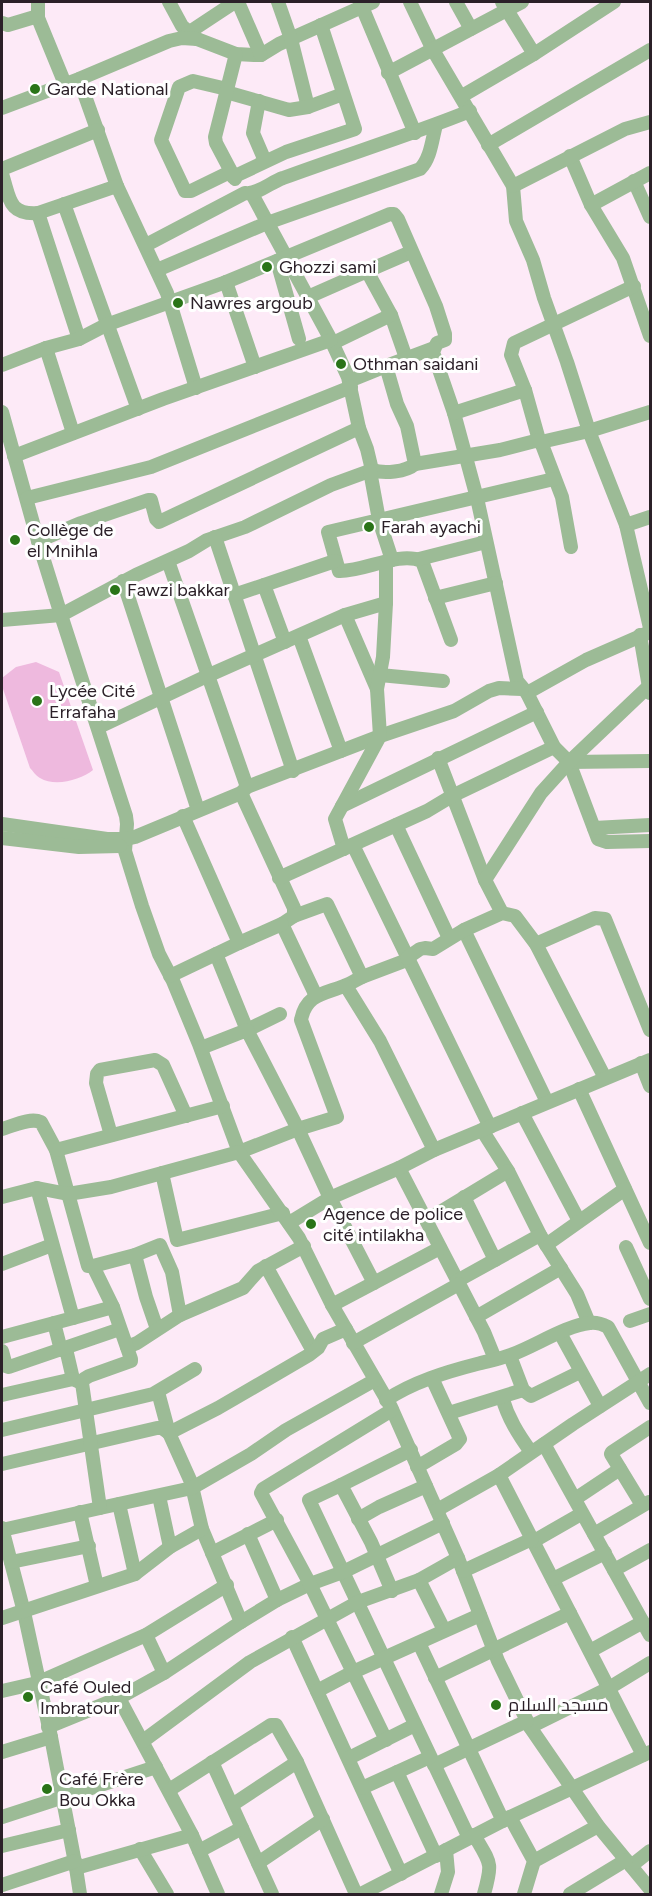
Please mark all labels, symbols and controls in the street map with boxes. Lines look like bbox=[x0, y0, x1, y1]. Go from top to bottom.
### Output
place label: Garde National bbox=[47, 78, 168, 100]
marker: Garde National bbox=[28, 82, 42, 96]
place label: Ghozzi sami bbox=[279, 256, 377, 278]
marker: Ghozzi sami bbox=[260, 260, 274, 274]
place label: Nawres argoub bbox=[190, 292, 313, 314]
marker: Nawres argoub bbox=[171, 296, 185, 310]
place label: Othman saidani bbox=[353, 353, 479, 375]
marker: Othman saidani bbox=[334, 357, 348, 371]
place label: Farah ayachi bbox=[381, 516, 481, 538]
place label: Collège de el Mnihla bbox=[27, 519, 114, 562]
marker: Farah ayachi bbox=[362, 520, 376, 534]
marker: Collège de el Mnihla bbox=[8, 533, 22, 547]
place label: Fawzi bakkar bbox=[127, 579, 230, 601]
marker: Fawzi bakkar bbox=[108, 583, 122, 597]
place label: Lycée Cité Errafaha bbox=[49, 680, 135, 723]
marker: Lycée Cité Errafaha bbox=[30, 694, 44, 708]
place label: Agence de police cité intilakha bbox=[323, 1203, 463, 1246]
marker: Agence de police cité intilakha bbox=[304, 1217, 318, 1231]
place label: Café Ouled Imbratour bbox=[40, 1676, 131, 1719]
marker: Café Ouled Imbratour bbox=[21, 1690, 35, 1704]
place label: مسجد السلام bbox=[508, 1694, 609, 1717]
marker: مسجد السلام bbox=[489, 1698, 503, 1712]
place label: Café Frère Bou Okka bbox=[59, 1768, 144, 1811]
marker: Café Frère Bou Okka bbox=[40, 1782, 54, 1796]

